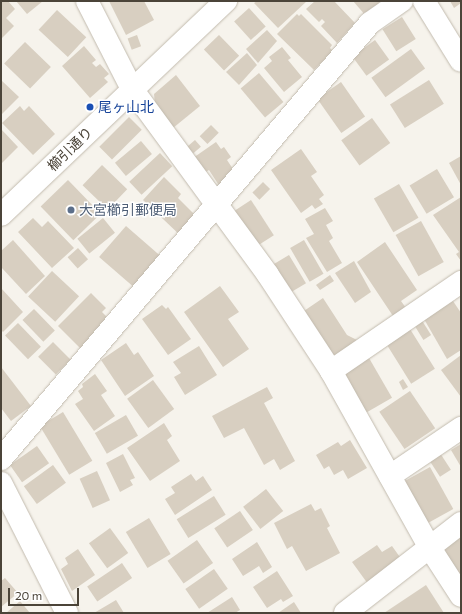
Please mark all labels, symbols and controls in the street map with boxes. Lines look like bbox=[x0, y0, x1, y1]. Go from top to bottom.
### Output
place label: 尾ヶ山北 bbox=[98, 99, 154, 115]
marker: 尾ヶ山北 bbox=[85, 102, 95, 112]
street label: 櫛引通り bbox=[44, 124, 96, 174]
place label: 大宮櫛引郵便局 bbox=[79, 202, 177, 218]
marker: 大宮櫛引郵便局 bbox=[66, 205, 76, 215]
scale bar bbox=[10, 580, 81, 606]
text: 20 m bbox=[15, 588, 42, 602]

